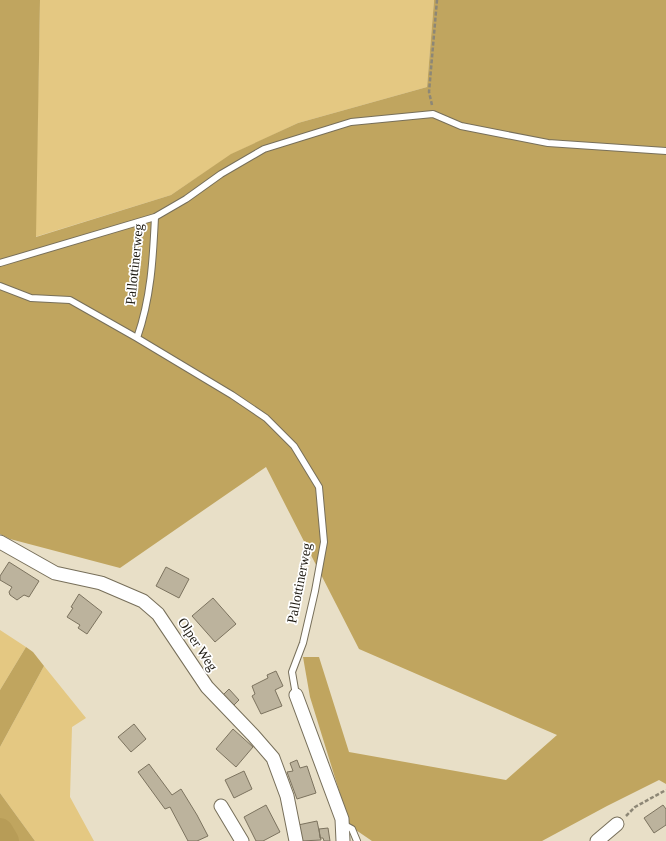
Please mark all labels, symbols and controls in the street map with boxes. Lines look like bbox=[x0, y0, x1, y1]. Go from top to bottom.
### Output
street label: Pallottinerweg bbox=[123, 223, 146, 305]
street label: Pallottinerweg bbox=[284, 542, 315, 625]
street label: Olper Weg bbox=[175, 615, 220, 674]

